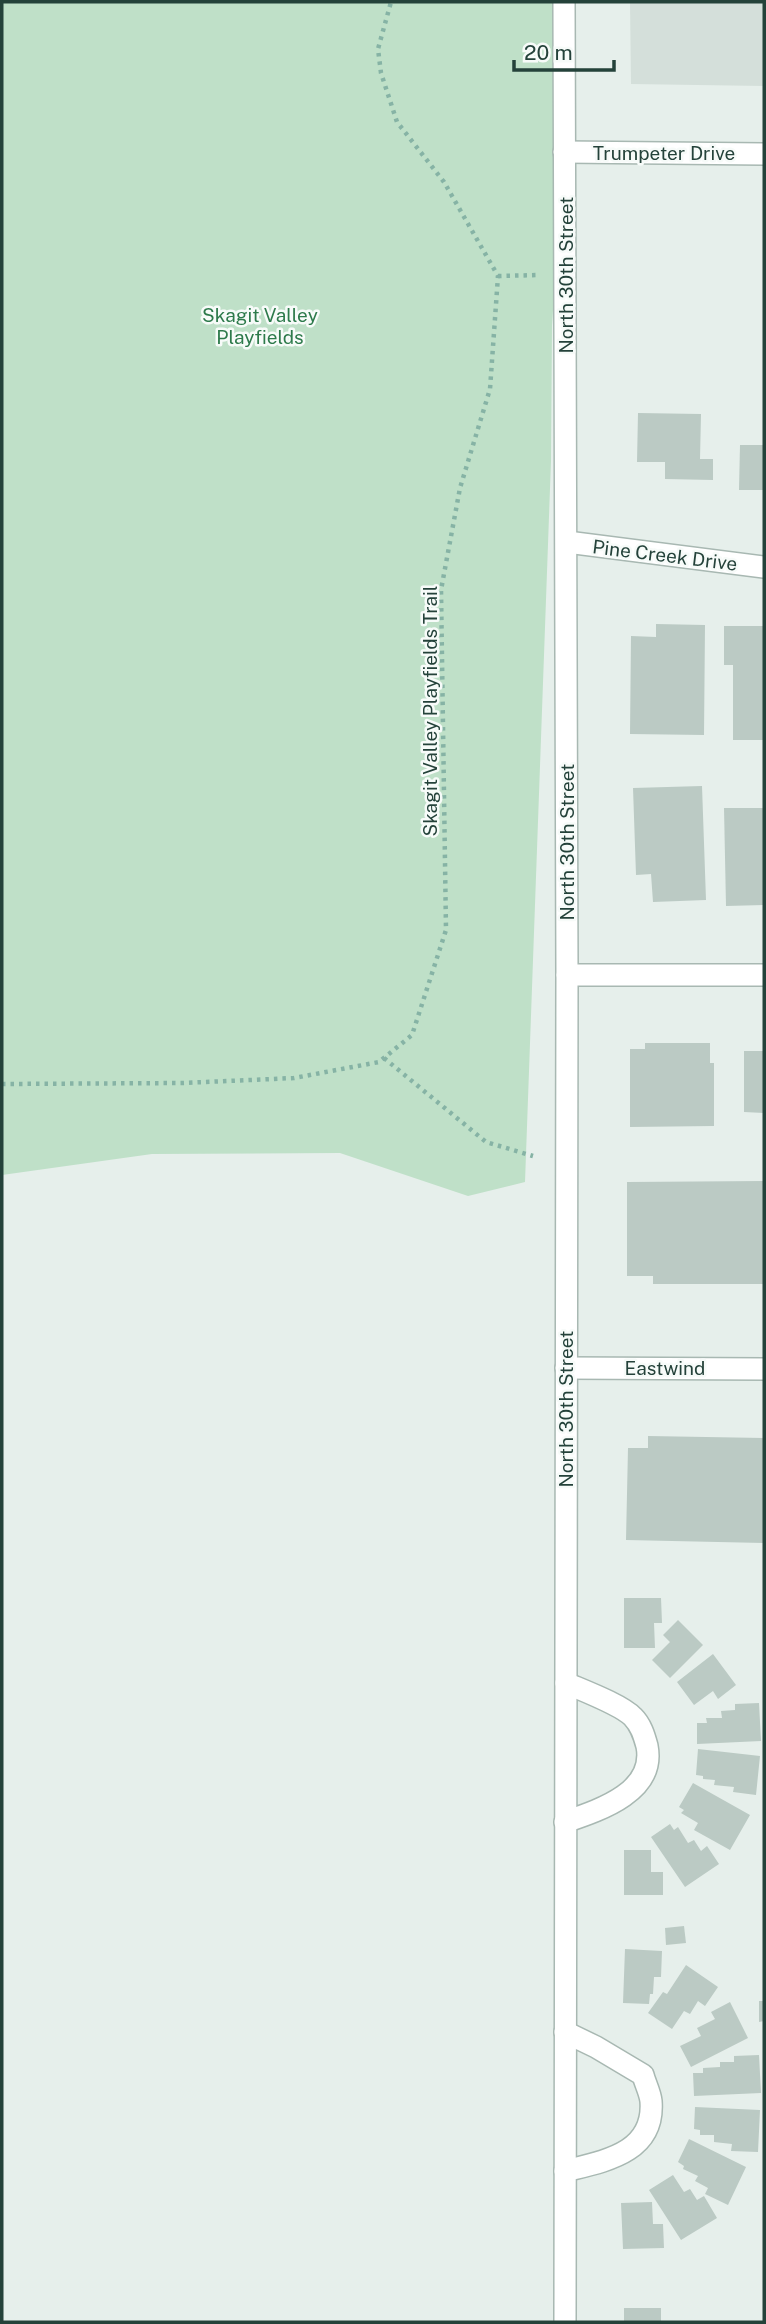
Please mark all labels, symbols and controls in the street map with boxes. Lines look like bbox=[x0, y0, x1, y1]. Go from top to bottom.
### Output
scale bar bbox=[514, 28, 614, 72]
text: 20 m bbox=[524, 40, 573, 65]
street label: Trumpeter Drive bbox=[593, 142, 735, 164]
street label: North 30th Street bbox=[555, 197, 577, 353]
park label: Skagit Valley Playfields bbox=[202, 304, 318, 348]
street label: Pine Creek Drive bbox=[591, 535, 739, 575]
street label: Skagit Valley Playfields Trail bbox=[419, 585, 441, 837]
street label: North 30th Street bbox=[556, 764, 578, 920]
street label: North 30th Street bbox=[555, 1331, 577, 1487]
street label: Eastwind bbox=[625, 1357, 705, 1379]

